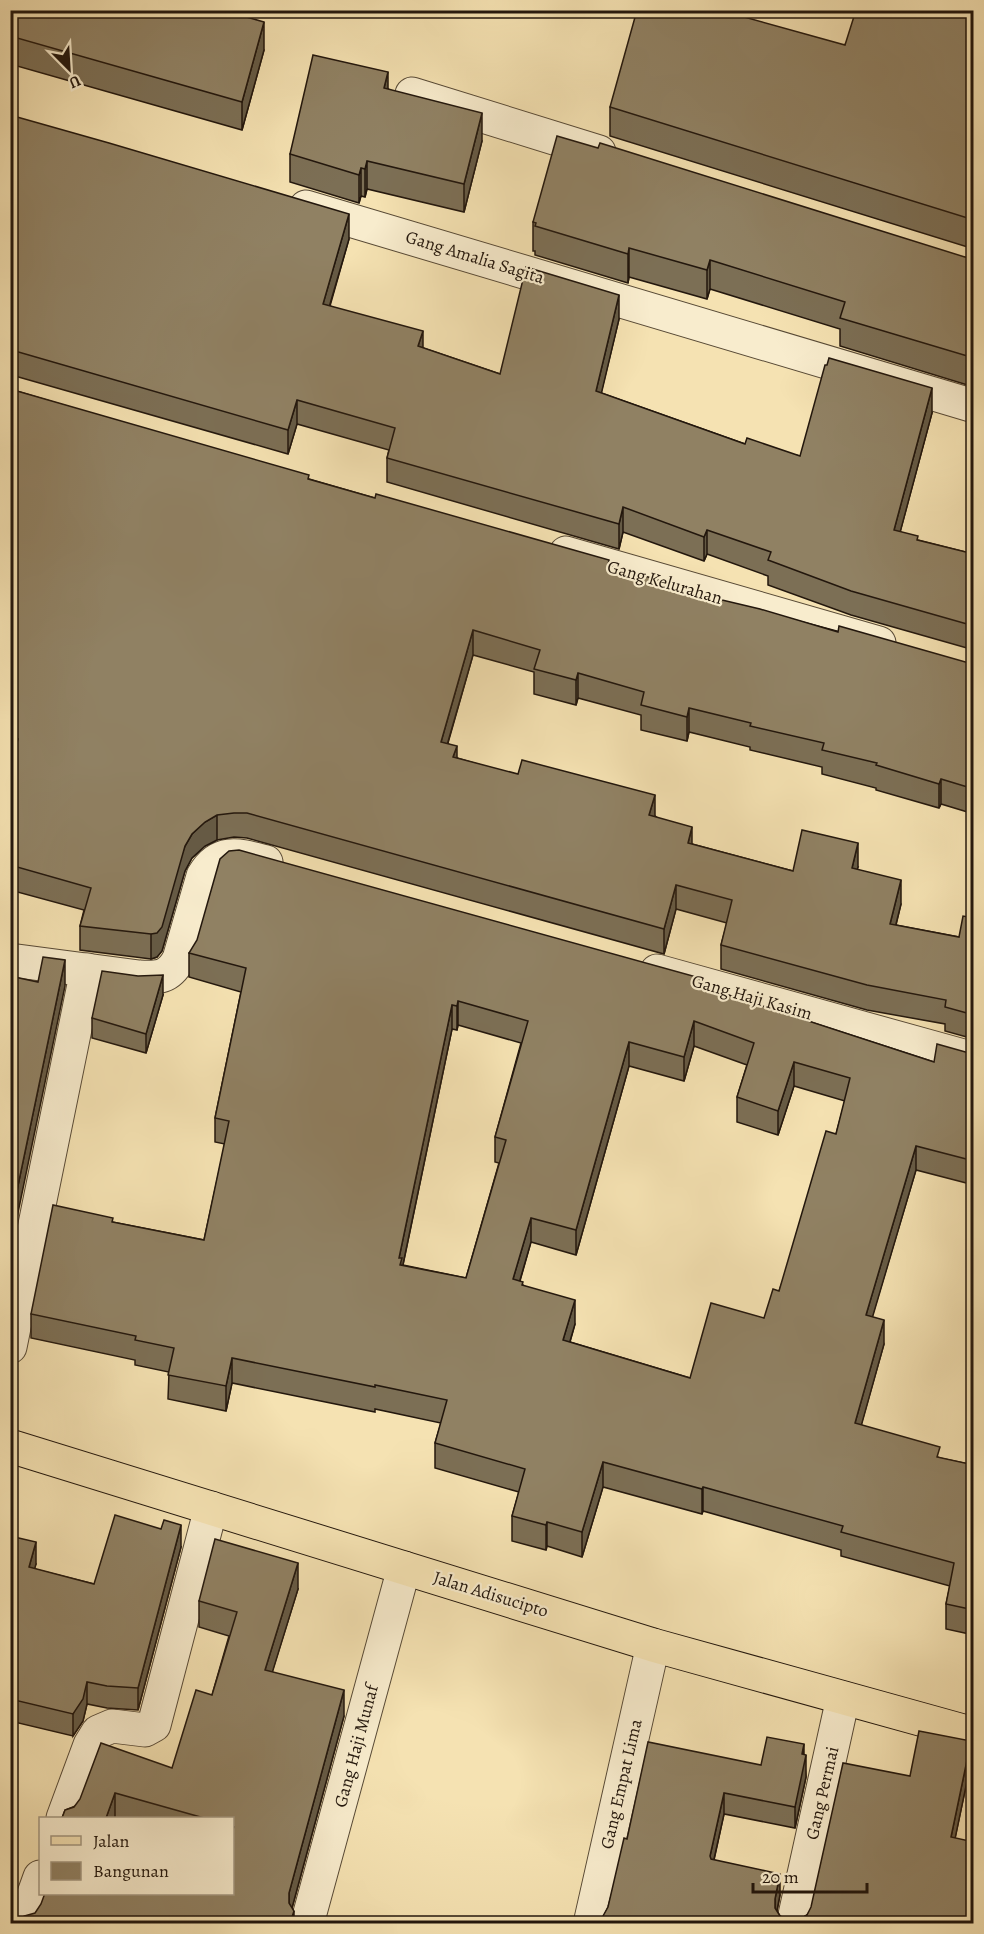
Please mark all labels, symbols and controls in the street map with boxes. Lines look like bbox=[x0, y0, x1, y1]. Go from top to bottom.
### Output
north arrow bbox=[39, 39, 99, 99]
text: U bbox=[65, 70, 84, 94]
street label: Gang Amalia Sagita bbox=[403, 225, 548, 290]
street label: Gang Kelurahan bbox=[605, 554, 725, 610]
street label: Gang Haji Kasim bbox=[689, 968, 815, 1026]
street label: Jalan Adisucipto bbox=[431, 1565, 551, 1623]
street label: Gang Haji Munaf bbox=[328, 1679, 385, 1810]
street label: Gang Empat Lima bbox=[594, 1716, 648, 1851]
street label: Gang Permai bbox=[800, 1744, 844, 1842]
legend bbox=[39, 1817, 234, 1895]
text: Jalan bbox=[93, 1829, 130, 1853]
scale bar bbox=[753, 1856, 867, 1894]
text: Bangunan bbox=[93, 1859, 169, 1883]
text: 20 m bbox=[762, 1865, 799, 1889]

